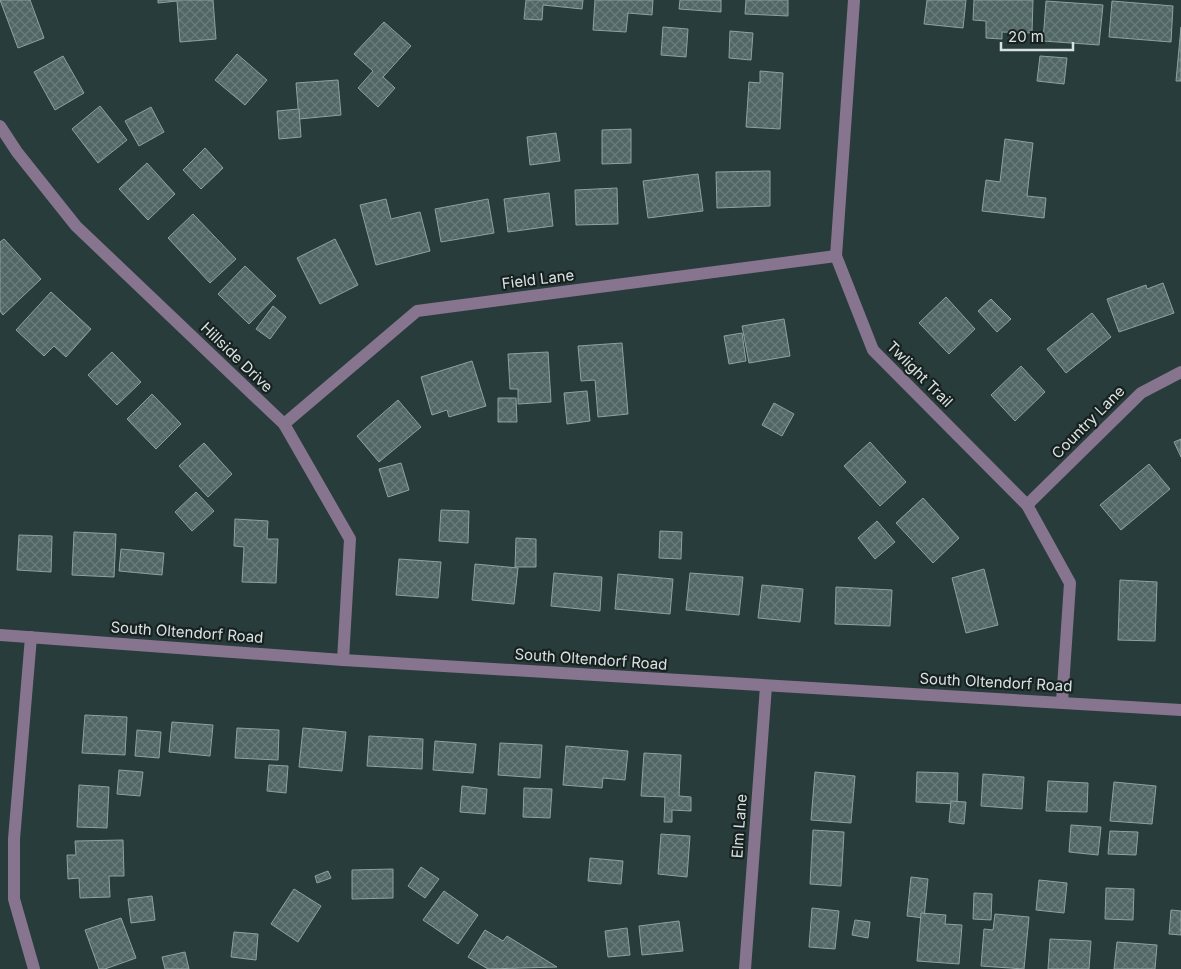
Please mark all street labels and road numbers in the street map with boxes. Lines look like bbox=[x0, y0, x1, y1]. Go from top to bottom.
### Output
street label: Field Lane bbox=[501, 265, 575, 293]
street label: Hillside Drive bbox=[197, 318, 277, 396]
street label: Twlight Trail bbox=[883, 337, 957, 411]
street label: Country Lane bbox=[1047, 381, 1129, 463]
street label: South Oltendorf Road bbox=[110, 617, 264, 647]
street label: South Oltendorf Road bbox=[514, 644, 668, 674]
street label: South Oltendorf Road bbox=[919, 669, 1073, 695]
street label: Elm Lane bbox=[727, 793, 751, 859]

